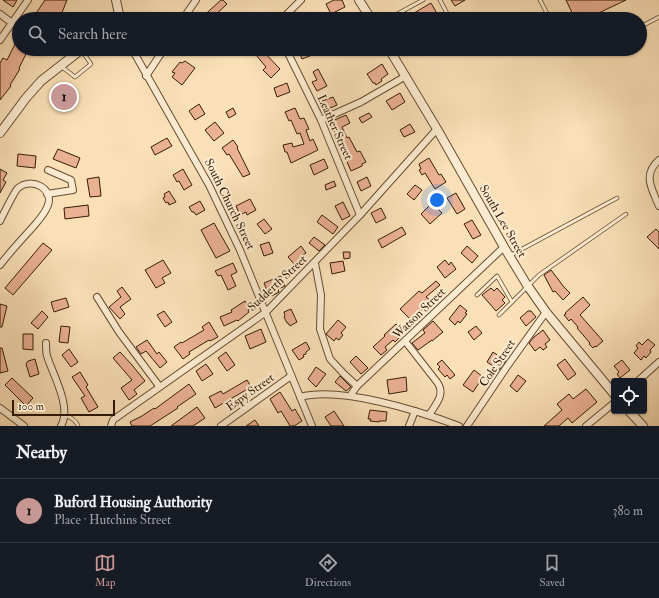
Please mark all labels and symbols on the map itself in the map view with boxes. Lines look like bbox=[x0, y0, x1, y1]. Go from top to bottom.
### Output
pin: 1 bbox=[51, 82, 77, 112]
street label: Leather Street bbox=[314, 92, 356, 162]
street label: South Church Street bbox=[201, 156, 258, 252]
street label: South Lee Street bbox=[476, 182, 529, 260]
your location bbox=[427, 190, 447, 210]
street label: Sudderth Street bbox=[245, 252, 310, 315]
street label: Watson Street bbox=[389, 284, 449, 343]
street label: Cole Street bbox=[476, 337, 519, 390]
street label: Espy Street bbox=[223, 370, 277, 414]
scale bar bbox=[12, 398, 115, 417]

